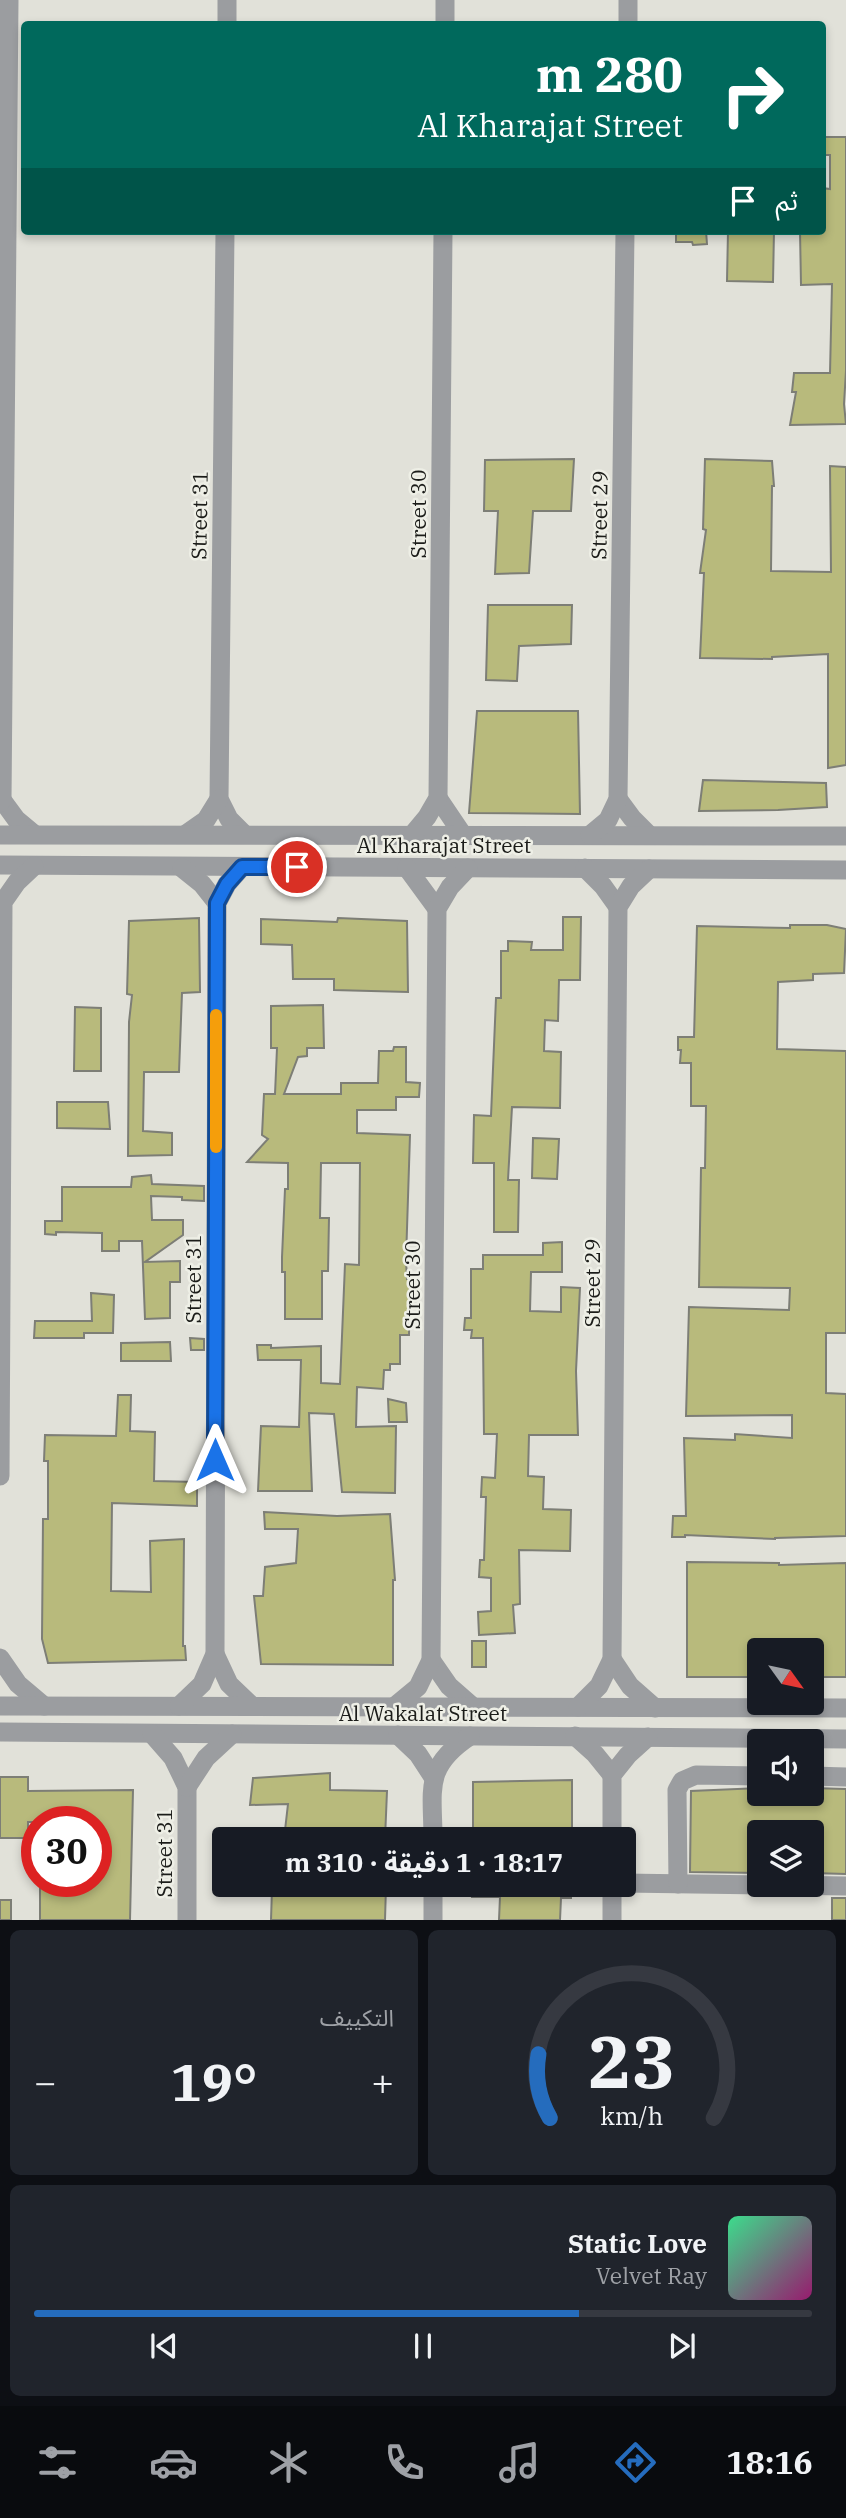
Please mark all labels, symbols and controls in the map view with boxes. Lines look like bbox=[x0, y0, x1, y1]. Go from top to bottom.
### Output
text: 280 m bbox=[536, 42, 683, 105]
icon: right bbox=[707, 49, 798, 140]
text: Al Kharajat Street bbox=[417, 104, 683, 146]
icon: arrive bbox=[724, 182, 762, 220]
text: ثم bbox=[776, 183, 798, 217]
street label: Street 30 bbox=[404, 469, 432, 559]
street label: Street 31 bbox=[184, 470, 214, 560]
street label: Street 29 bbox=[584, 470, 614, 560]
street label: Al Kharajat Street bbox=[357, 831, 531, 859]
pin bbox=[267, 837, 327, 897]
icon: arrive bbox=[278, 848, 316, 886]
street label: Street 31 bbox=[179, 1234, 207, 1324]
street label: Street 29 bbox=[578, 1238, 606, 1328]
street label: Street 30 bbox=[398, 1240, 426, 1330]
position arrow bbox=[178, 1423, 252, 1497]
north arrow bbox=[747, 1638, 824, 1715]
map controls bbox=[747, 1638, 824, 1897]
street label: Al Wakalat Street bbox=[339, 1699, 507, 1727]
button: sound bbox=[747, 1729, 824, 1806]
speed limit sign: 30 bbox=[21, 1806, 112, 1897]
street label: Street 31 bbox=[150, 1808, 178, 1898]
button: layers bbox=[747, 1820, 824, 1897]
text: 18:17 · 1 دقيقة · 310 m bbox=[285, 1845, 563, 1879]
text: التكييف bbox=[320, 2002, 394, 2032]
text: 23 bbox=[588, 2014, 676, 2109]
text: 19° bbox=[171, 2048, 257, 2115]
text: − bbox=[34, 2057, 57, 2106]
text: + bbox=[371, 2057, 394, 2106]
text: km/h bbox=[600, 2099, 664, 2132]
text: Static Love bbox=[568, 2226, 707, 2260]
text: Velvet Ray bbox=[596, 2260, 707, 2290]
icon: previous bbox=[145, 2327, 183, 2365]
icon: pause bbox=[404, 2327, 442, 2365]
icon: next bbox=[663, 2327, 701, 2365]
icon: filters bbox=[33, 2438, 82, 2487]
icon: car bbox=[149, 2438, 198, 2487]
icon: climate bbox=[264, 2438, 313, 2487]
icon: phone bbox=[380, 2438, 429, 2487]
icon: music bbox=[495, 2438, 544, 2487]
icon: directions bbox=[611, 2438, 660, 2487]
text: 18:16 bbox=[726, 2441, 813, 2483]

